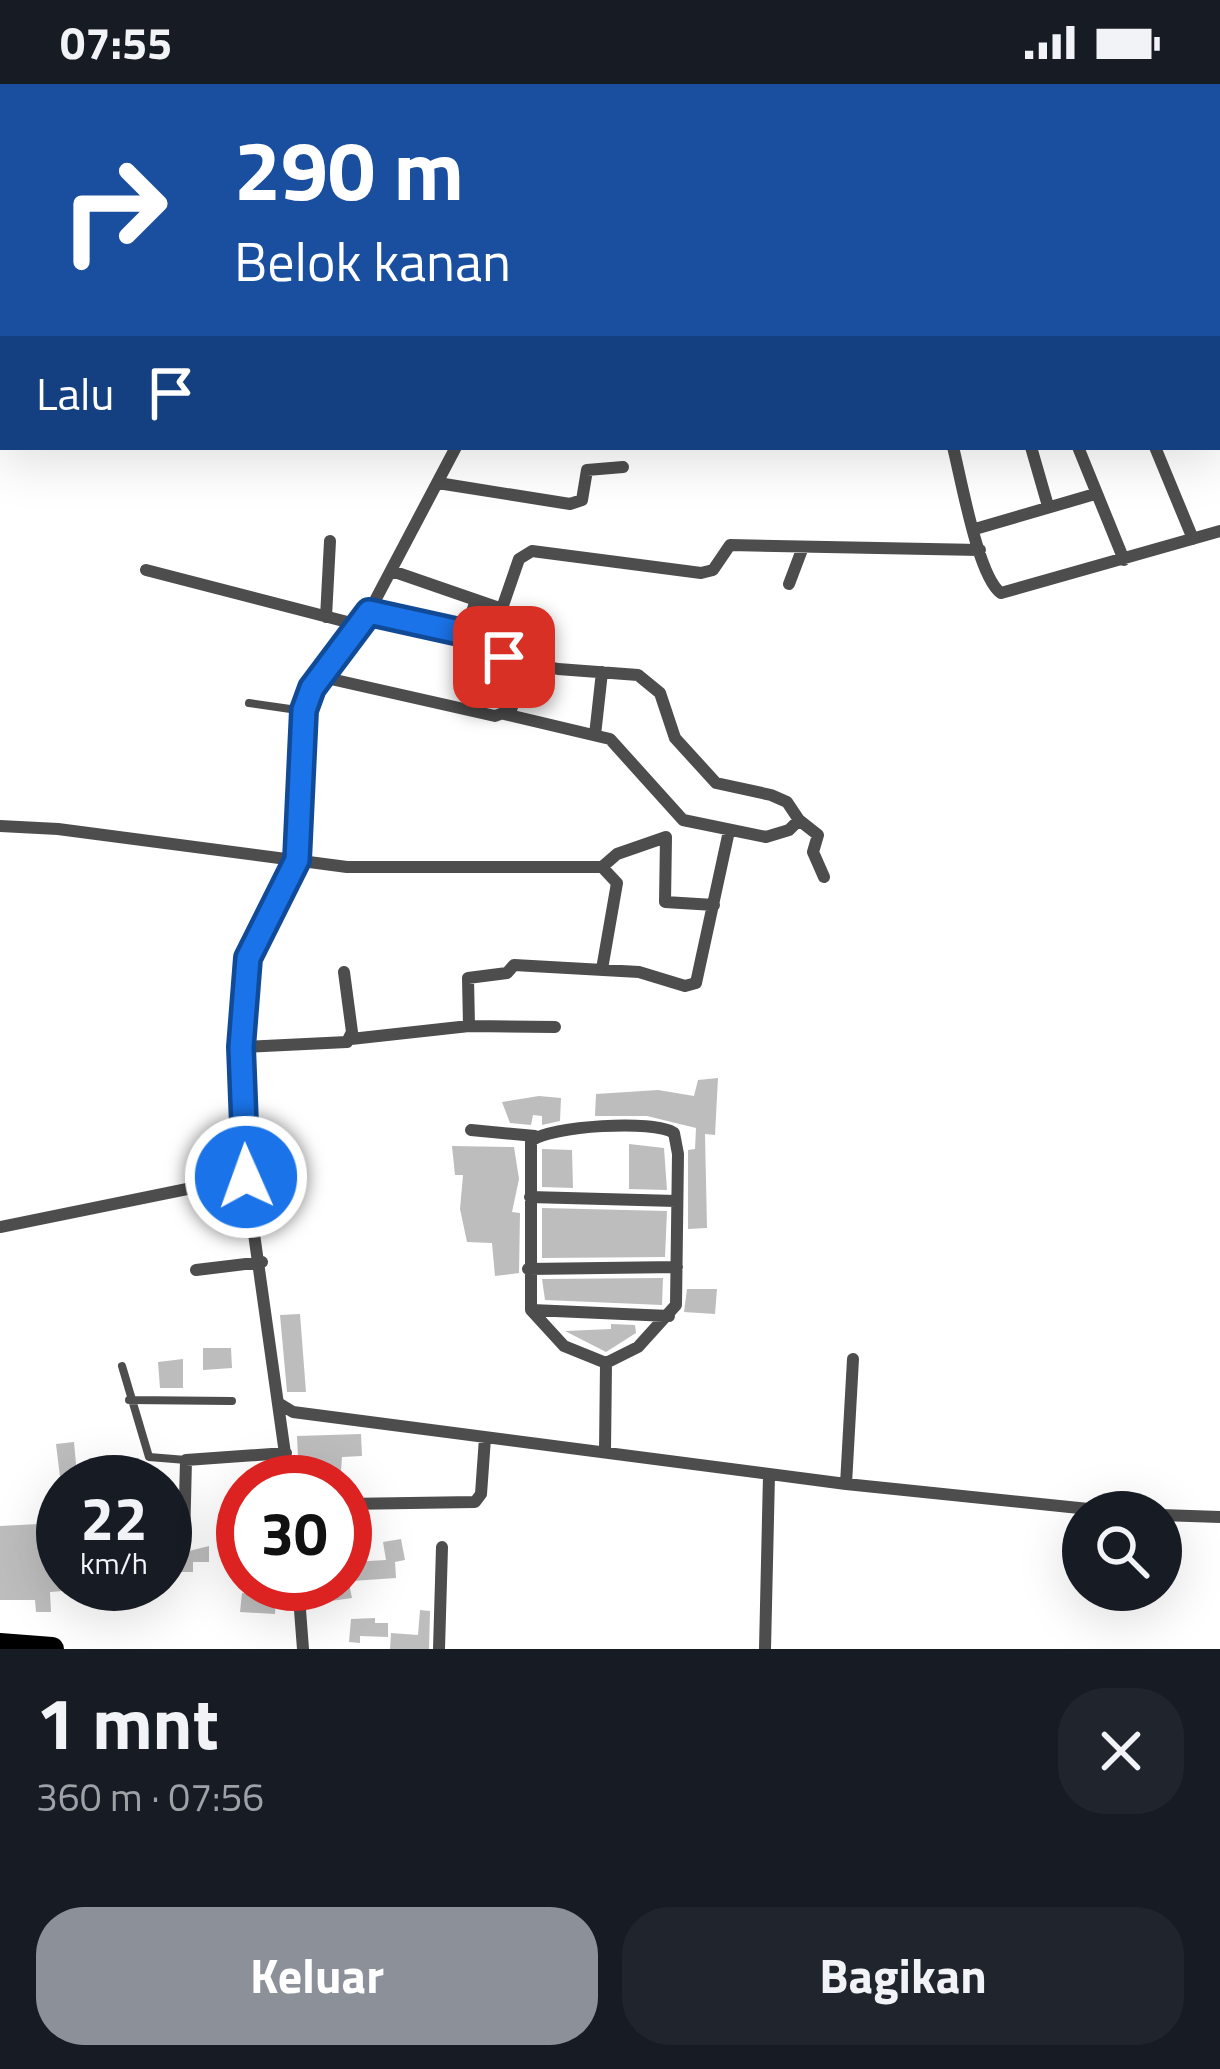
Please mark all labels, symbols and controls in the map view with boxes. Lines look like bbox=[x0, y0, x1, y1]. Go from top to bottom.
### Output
text: 07:55 bbox=[60, 8, 172, 76]
text: 290 m bbox=[234, 105, 464, 233]
icon: right bbox=[36, 132, 192, 288]
text: Belok kanan bbox=[234, 220, 511, 302]
text: Lalu bbox=[36, 359, 114, 427]
icon: arrive bbox=[138, 360, 204, 426]
pin bbox=[453, 606, 555, 708]
icon: arrive bbox=[471, 624, 537, 690]
position arrow bbox=[183, 1114, 309, 1240]
speed limit sign: 30 bbox=[216, 1455, 372, 1611]
text: 22 bbox=[80, 1472, 148, 1563]
map controls bbox=[1062, 1491, 1182, 1611]
button: search bbox=[1062, 1491, 1182, 1611]
text: km/h bbox=[80, 1540, 148, 1586]
text: 1 mnt bbox=[36, 1667, 219, 1777]
button: close bbox=[1058, 1688, 1184, 1814]
text: 360 m · 07:56 bbox=[36, 1767, 264, 1826]
button: Keluar bbox=[36, 1907, 598, 2045]
button: Bagikan bbox=[622, 1907, 1184, 2045]

